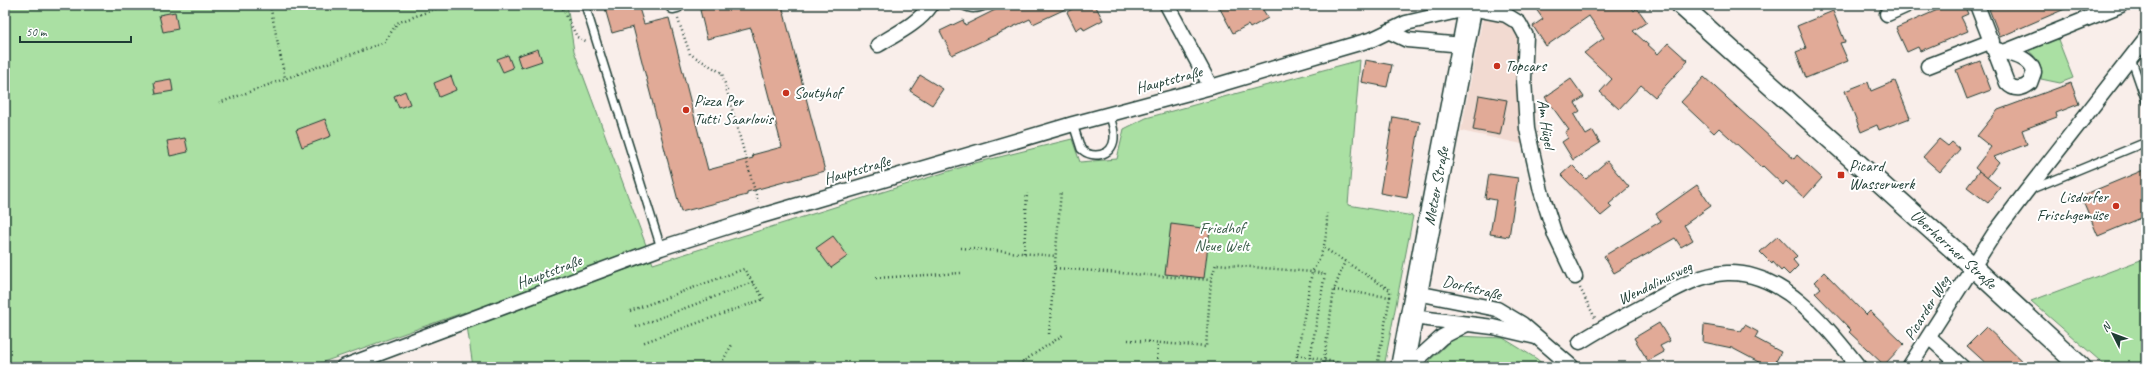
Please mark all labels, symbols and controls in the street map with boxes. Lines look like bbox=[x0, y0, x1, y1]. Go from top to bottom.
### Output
scale bar bbox=[20, 18, 131, 44]
text: 50 m bbox=[26, 24, 48, 40]
place label: Topcars bbox=[1505, 56, 1547, 76]
street label: Hauptstraße bbox=[1134, 61, 1206, 98]
marker: Topcars bbox=[1492, 61, 1502, 71]
place label: Soutyhof bbox=[794, 83, 845, 103]
marker: Soutyhof bbox=[781, 88, 791, 98]
place label: Pizza Per Tutti Saarlouis bbox=[694, 91, 775, 129]
street label: Am Hügel bbox=[1533, 98, 1560, 153]
marker: Pizza Per Tutti Saarlouis bbox=[681, 105, 691, 115]
street label: Metzer Straße bbox=[1419, 144, 1454, 227]
street label: Hauptstraße bbox=[822, 151, 894, 189]
place label: Picard Wasserwerk bbox=[1849, 156, 1916, 194]
marker: Picard Wasserwerk bbox=[1836, 170, 1846, 180]
place label: Lisdorfer Frischgemüse bbox=[2037, 187, 2110, 225]
marker: Lisdorfer Frischgemüse bbox=[2111, 201, 2121, 211]
street label: Überherrner Straße bbox=[1906, 205, 2002, 295]
park label: Friedhof Neue Welt bbox=[1195, 218, 1251, 256]
street label: Hauptstraße bbox=[514, 250, 586, 294]
street label: Wendalinusweg bbox=[1615, 256, 1697, 310]
street label: Dorfstraße bbox=[1440, 271, 1505, 305]
street label: Picarder Weg bbox=[1899, 271, 1955, 344]
north arrow bbox=[2093, 314, 2133, 354]
text: N bbox=[2098, 318, 2115, 335]

